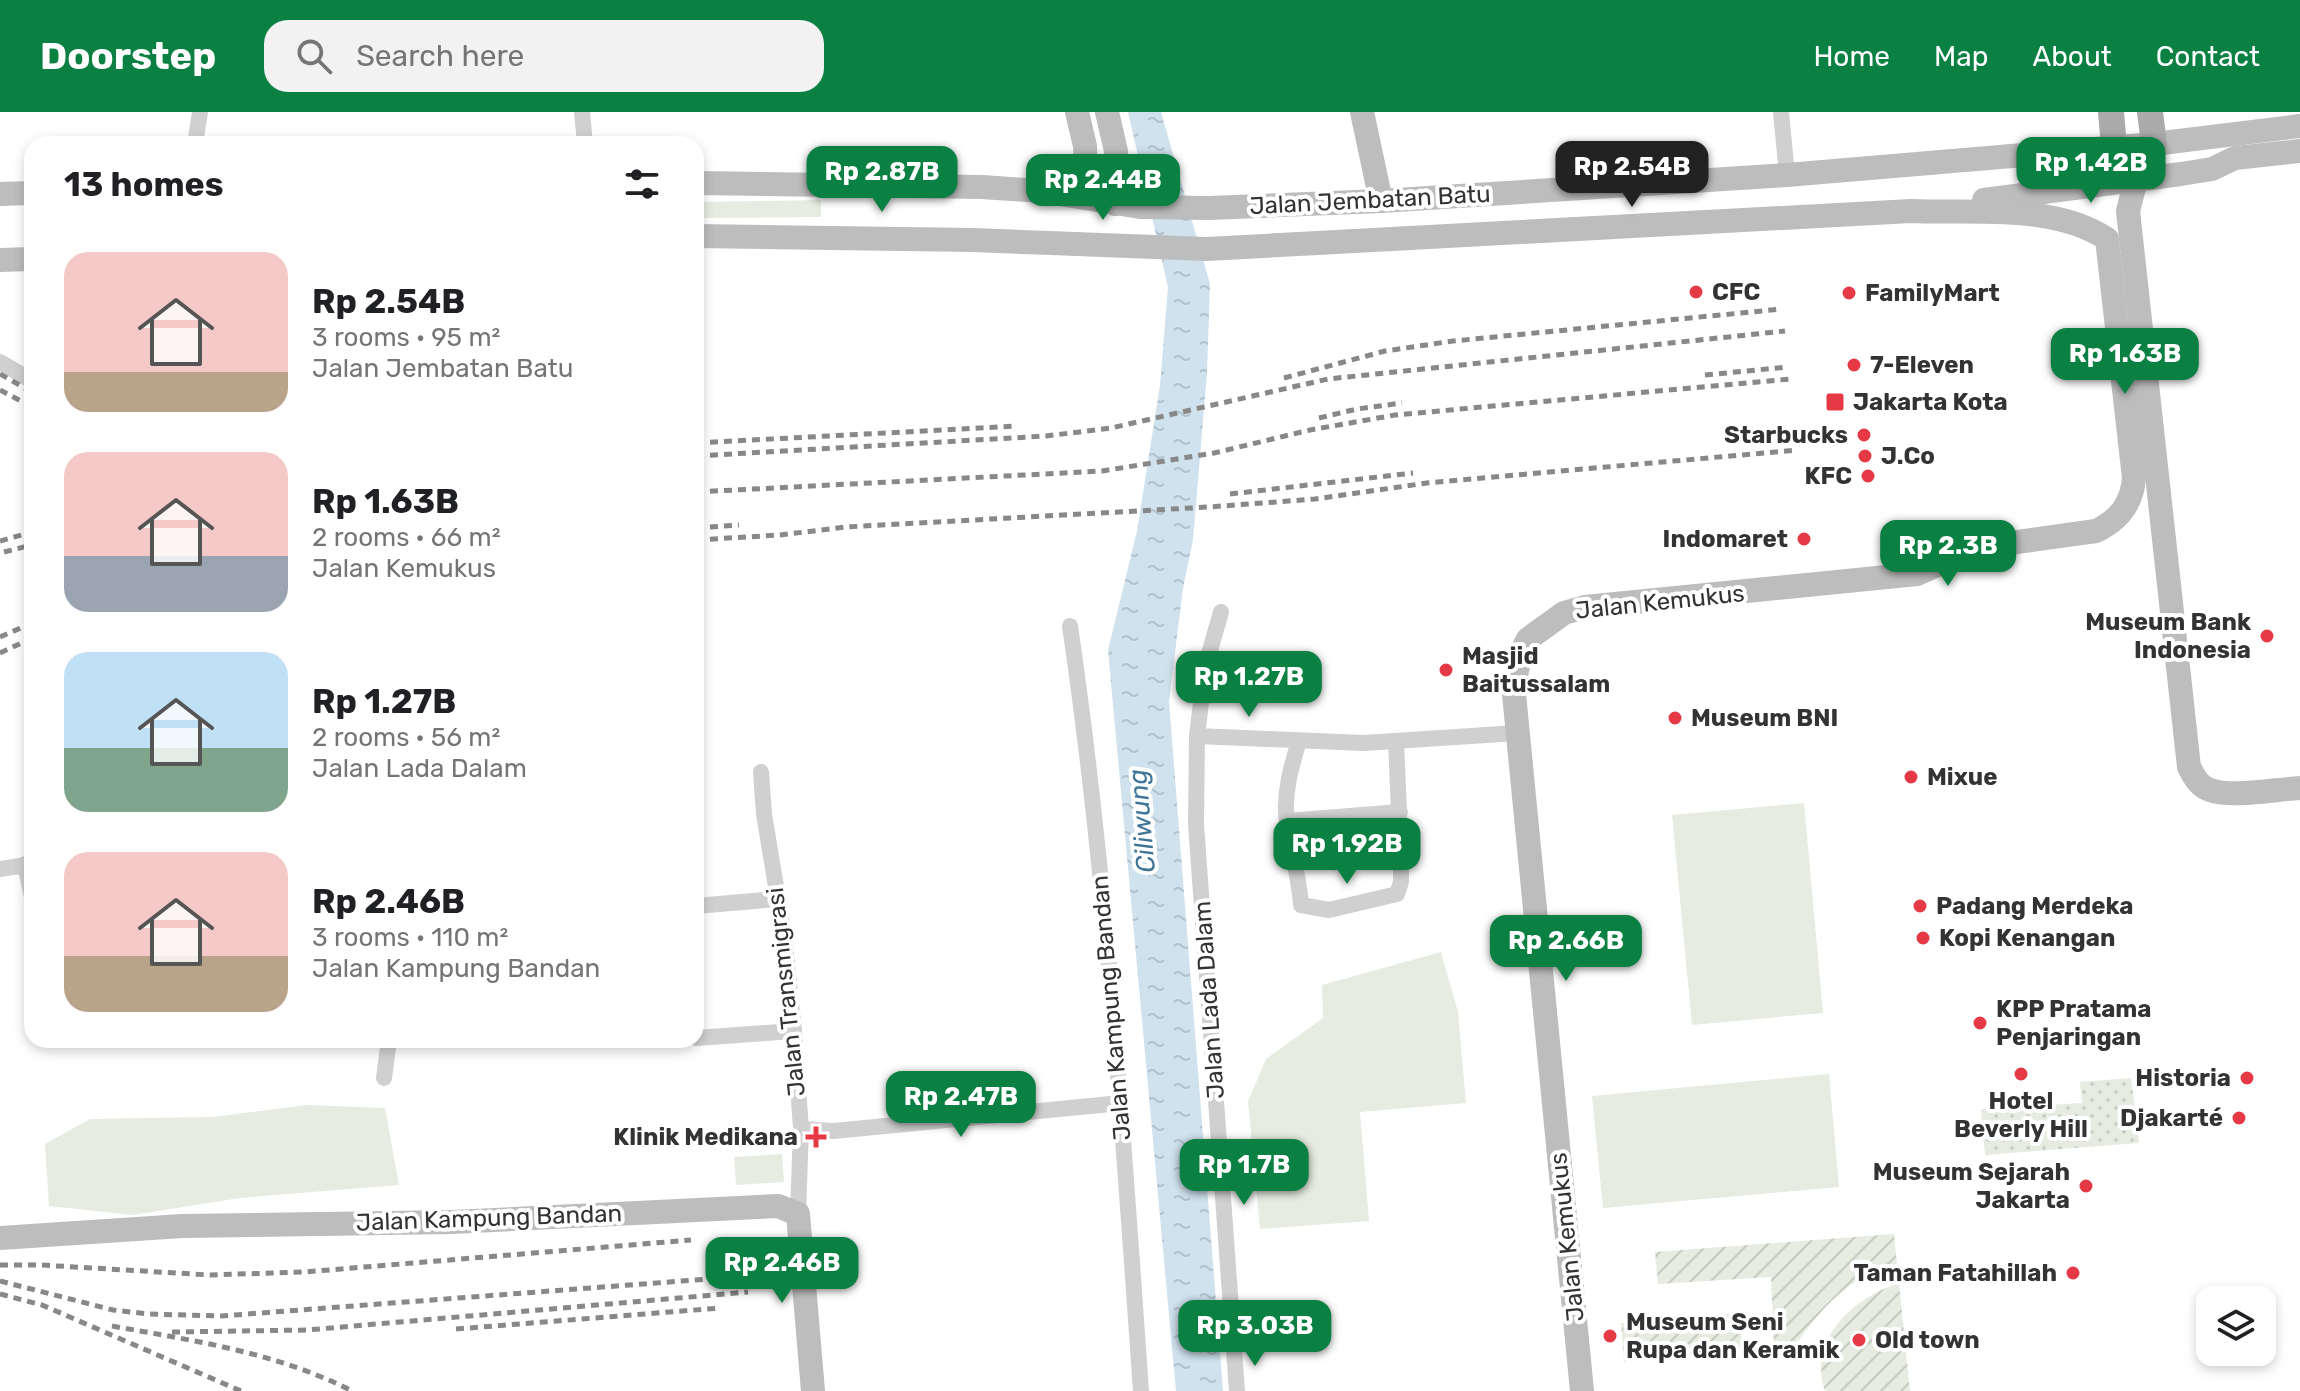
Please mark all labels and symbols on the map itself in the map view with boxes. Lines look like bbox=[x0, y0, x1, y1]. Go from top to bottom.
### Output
pin: Rp 1.42B bbox=[2008, 137, 2174, 205]
pin: Rp 2.54B bbox=[1549, 141, 1715, 209]
pin: Rp 2.87B bbox=[799, 146, 965, 214]
pin: Rp 2.44B bbox=[1020, 154, 1186, 222]
street label: Jalan Jembatan Batu bbox=[1249, 180, 1491, 220]
place label: CFC bbox=[1712, 278, 1761, 306]
place label: FamilyMart bbox=[1865, 279, 2000, 307]
marker: CFC bbox=[1687, 283, 1705, 301]
marker: FamilyMart bbox=[1840, 284, 1858, 302]
pin: Rp 1.63B bbox=[2042, 328, 2208, 396]
place label: 7-Eleven bbox=[1870, 351, 1974, 379]
marker: 7-Eleven bbox=[1845, 356, 1863, 374]
place label: Jakarta Kota bbox=[1853, 388, 2008, 416]
marker: Jakarta Kota bbox=[1824, 391, 1846, 413]
place label: Starbucks bbox=[1724, 421, 1848, 449]
marker: Starbucks bbox=[1855, 426, 1873, 444]
place label: J.Co bbox=[1881, 442, 1935, 470]
marker: J.Co bbox=[1856, 447, 1874, 465]
place label: KFC bbox=[1805, 462, 1852, 490]
marker: KFC bbox=[1859, 467, 1877, 485]
pin: Rp 2.3B bbox=[1874, 520, 2022, 588]
place label: Indomaret bbox=[1663, 525, 1788, 553]
marker: Indomaret bbox=[1795, 530, 1813, 548]
street label: Jalan Kemukus bbox=[1574, 579, 1746, 625]
place label: Museum Bank Indonesia bbox=[2085, 608, 2251, 664]
marker: Museum Bank Indonesia bbox=[2258, 627, 2276, 645]
place label: Masjid Baitussalam bbox=[1462, 642, 1610, 698]
pin: Rp 1.27B bbox=[1166, 651, 1332, 719]
marker: Masjid Baitussalam bbox=[1437, 661, 1455, 679]
place label: Museum BNI bbox=[1691, 704, 1838, 732]
marker: Museum BNI bbox=[1666, 709, 1684, 727]
place label: Mixue bbox=[1927, 763, 1997, 791]
water label: Ciliwung bbox=[1122, 768, 1162, 874]
marker: Mixue bbox=[1902, 768, 1920, 786]
pin: Rp 1.92B bbox=[1264, 818, 1430, 886]
street label: Jalan Kampung Bandan bbox=[1085, 874, 1137, 1142]
street label: Jalan Transmigrasi bbox=[761, 886, 811, 1098]
place label: Padang Merdeka bbox=[1936, 892, 2133, 920]
marker: Padang Merdeka bbox=[1911, 897, 1929, 915]
street label: Jalan Lada Dalam bbox=[1188, 900, 1230, 1100]
pin: Rp 2.66B bbox=[1483, 915, 1649, 983]
place label: Kopi Kenangan bbox=[1939, 924, 2115, 952]
marker: Kopi Kenangan bbox=[1914, 929, 1932, 947]
place label: KPP Pratama Penjaringan bbox=[1996, 995, 2151, 1051]
marker: KPP Pratama Penjaringan bbox=[1971, 1014, 1989, 1032]
place label: Historia bbox=[2135, 1064, 2231, 1092]
marker: Hotel Beverly Hill bbox=[2012, 1065, 2030, 1083]
marker: Historia bbox=[2238, 1069, 2256, 1087]
pin: Rp 2.47B bbox=[878, 1071, 1044, 1139]
place label: Hotel Beverly Hill bbox=[1954, 1087, 2088, 1143]
place label: Djakarté bbox=[2120, 1104, 2223, 1132]
marker: Djakarté bbox=[2230, 1109, 2248, 1127]
place label: Klinik Medikana bbox=[613, 1123, 798, 1151]
marker: Klinik Medikana bbox=[805, 1126, 827, 1148]
pin: Rp 1.7B bbox=[1170, 1139, 1318, 1207]
street label: Jalan Kemukus bbox=[1544, 1151, 1590, 1323]
place label: Museum Sejarah Jakarta bbox=[1873, 1158, 2070, 1214]
marker: Museum Sejarah Jakarta bbox=[2077, 1177, 2095, 1195]
street label: Jalan Kampung Bandan bbox=[356, 1199, 622, 1237]
pin: Rp 2.46B bbox=[699, 1237, 865, 1305]
place label: Taman Fatahillah bbox=[1853, 1259, 2057, 1287]
marker: Taman Fatahillah bbox=[2064, 1264, 2082, 1282]
pin: Rp 3.03B bbox=[1172, 1300, 1338, 1368]
place label: Museum Seni Rupa dan Keramik bbox=[1626, 1308, 1839, 1364]
place label: Old town bbox=[1875, 1326, 1980, 1354]
marker: Museum Seni Rupa dan Keramik bbox=[1601, 1327, 1619, 1345]
marker: Old town bbox=[1850, 1331, 1868, 1349]

